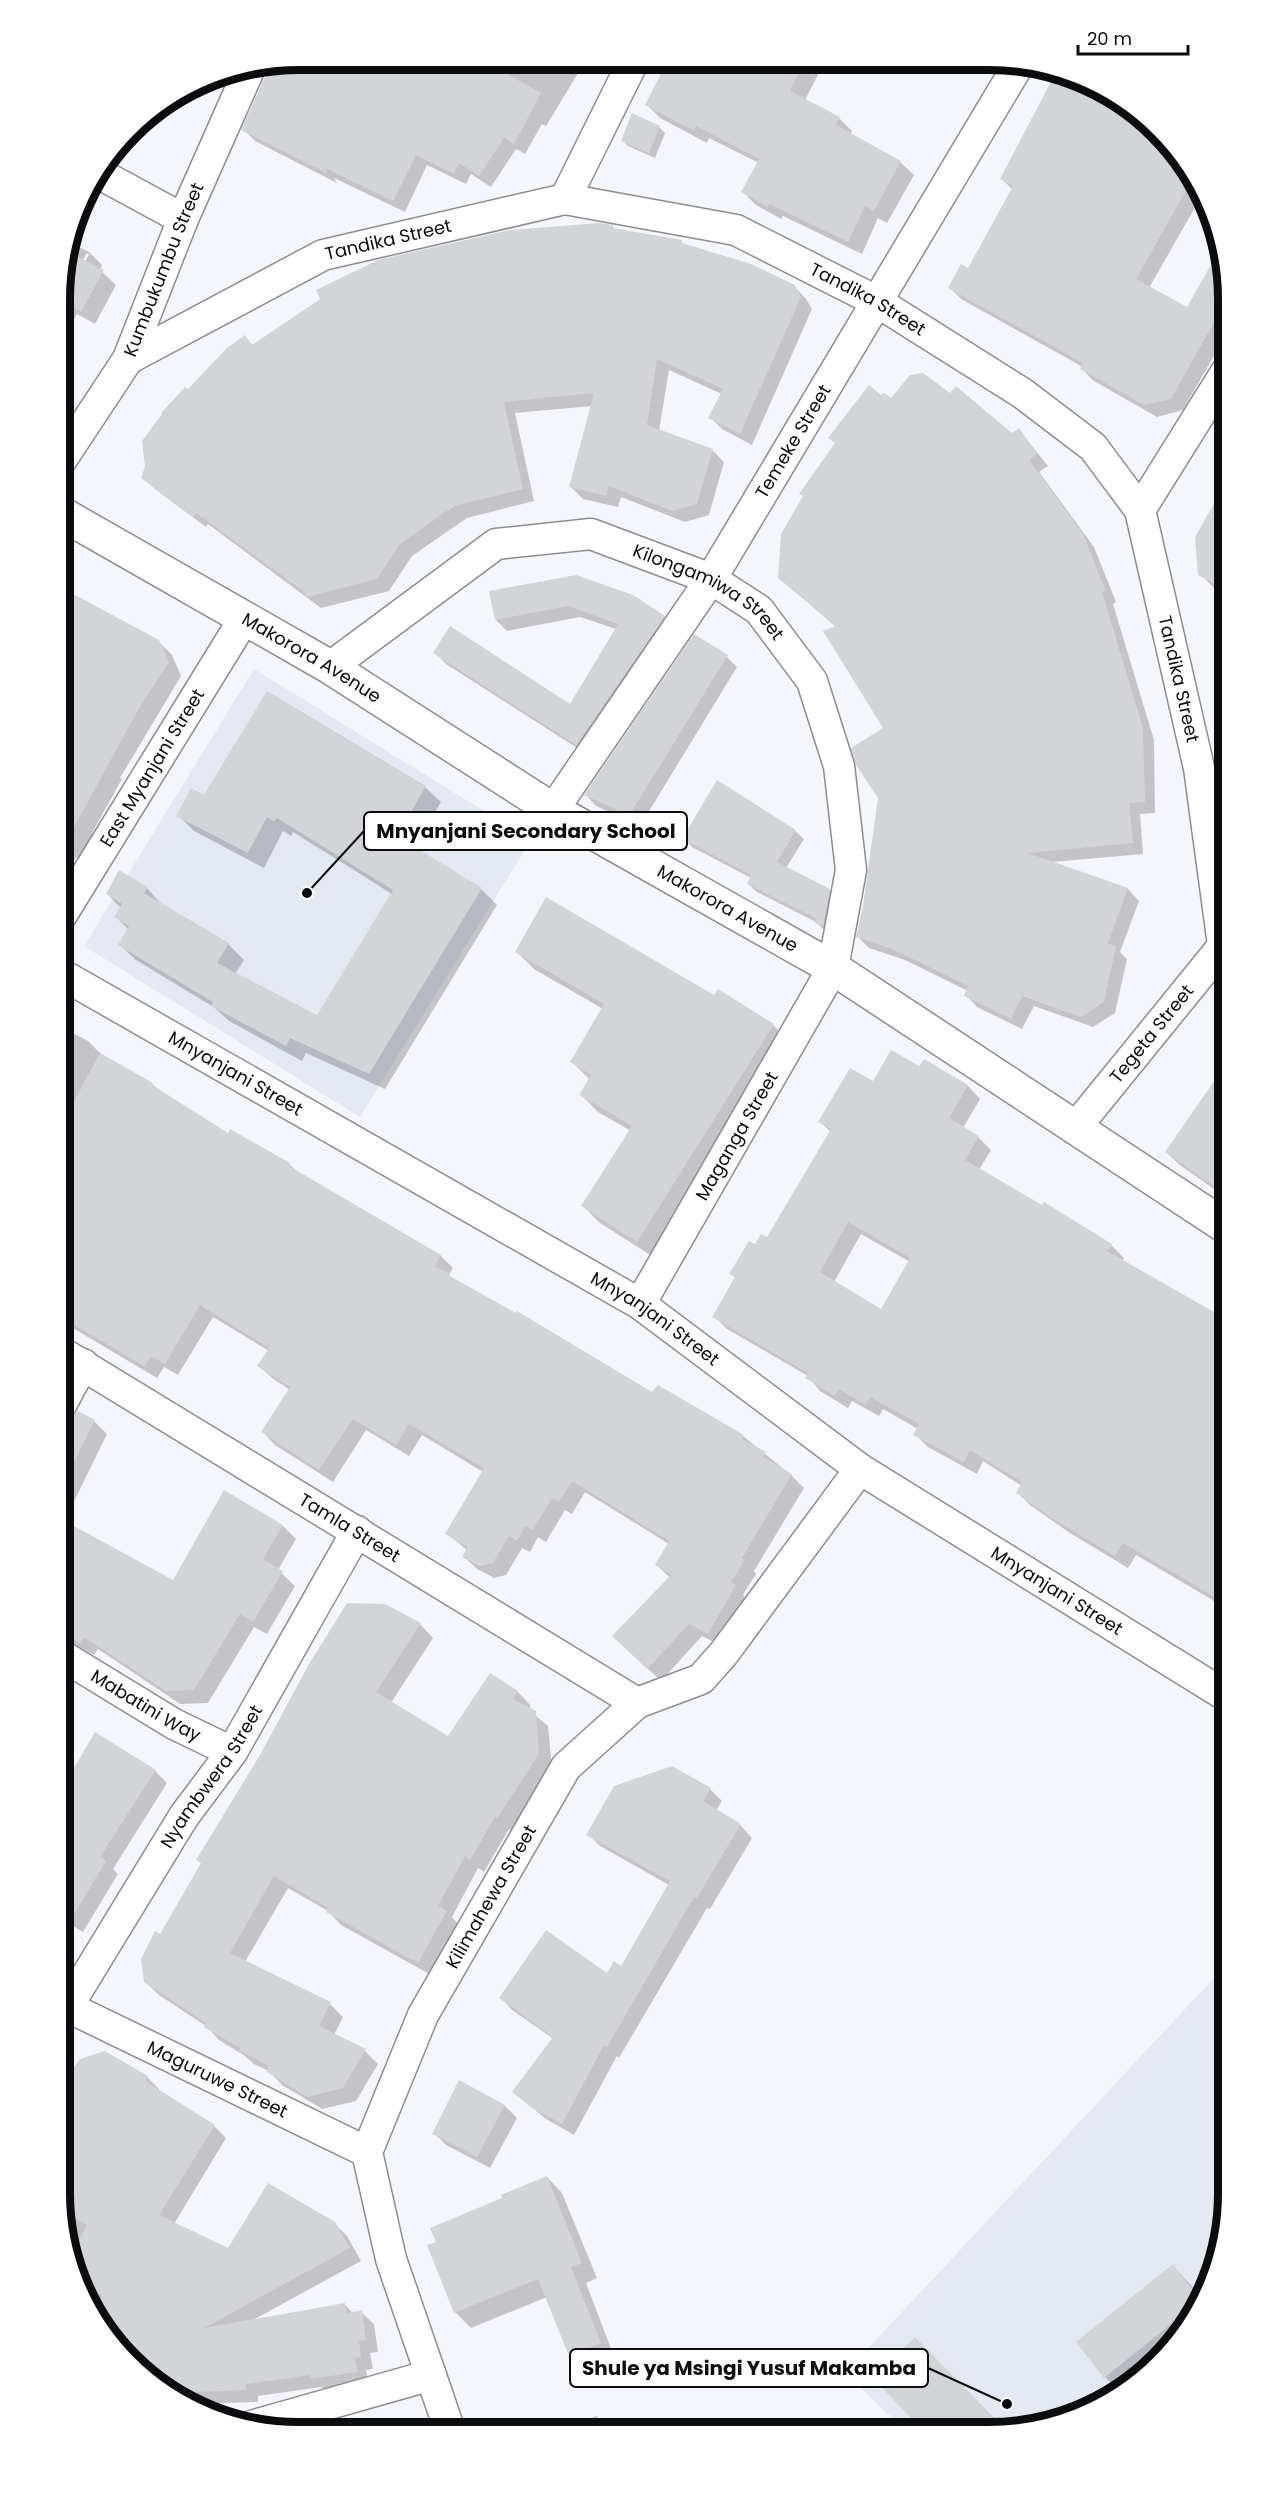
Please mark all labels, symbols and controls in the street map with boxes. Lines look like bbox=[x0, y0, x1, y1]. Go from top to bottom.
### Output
scale bar bbox=[1078, 18, 1188, 56]
text: 20 m bbox=[1087, 26, 1132, 51]
street label: Kumbukumbu Street bbox=[117, 179, 210, 360]
street label: Tandika Street bbox=[322, 213, 454, 266]
street label: Tandika Street bbox=[806, 257, 931, 341]
street label: Temeke Street bbox=[749, 380, 837, 503]
street label: Kilongamiwa Street bbox=[629, 538, 790, 645]
street label: Makorora Avenue bbox=[238, 606, 386, 709]
street label: Tandika Street bbox=[1153, 613, 1206, 745]
street label: East Myanjani Street bbox=[94, 684, 210, 852]
callout: Mnyanjani Secondary School bbox=[364, 812, 687, 850]
text: Mnyanjani Secondary School bbox=[376, 817, 676, 845]
street label: Makorora Avenue bbox=[653, 858, 803, 958]
street label: Tegeta Street bbox=[1104, 979, 1199, 1088]
street label: Mnyanjani Street bbox=[164, 1025, 308, 1121]
street label: Maganga Street bbox=[689, 1067, 784, 1205]
street label: Mnyanjani Street bbox=[586, 1265, 725, 1371]
street label: Tamla Street bbox=[294, 1487, 405, 1568]
street label: Mnyanjani Street bbox=[986, 1540, 1128, 1641]
street label: Mabatini Way bbox=[86, 1663, 205, 1747]
street label: Nyambwera Street bbox=[154, 1700, 268, 1853]
street label: Kilimahewa Street bbox=[439, 1820, 542, 1973]
street label: Maguruwe Street bbox=[143, 2034, 292, 2124]
callout: Shule ya Msingi Yusuf Makamba bbox=[570, 2349, 928, 2387]
text: Shule ya Msingi Yusuf Makamba bbox=[582, 2354, 916, 2382]

